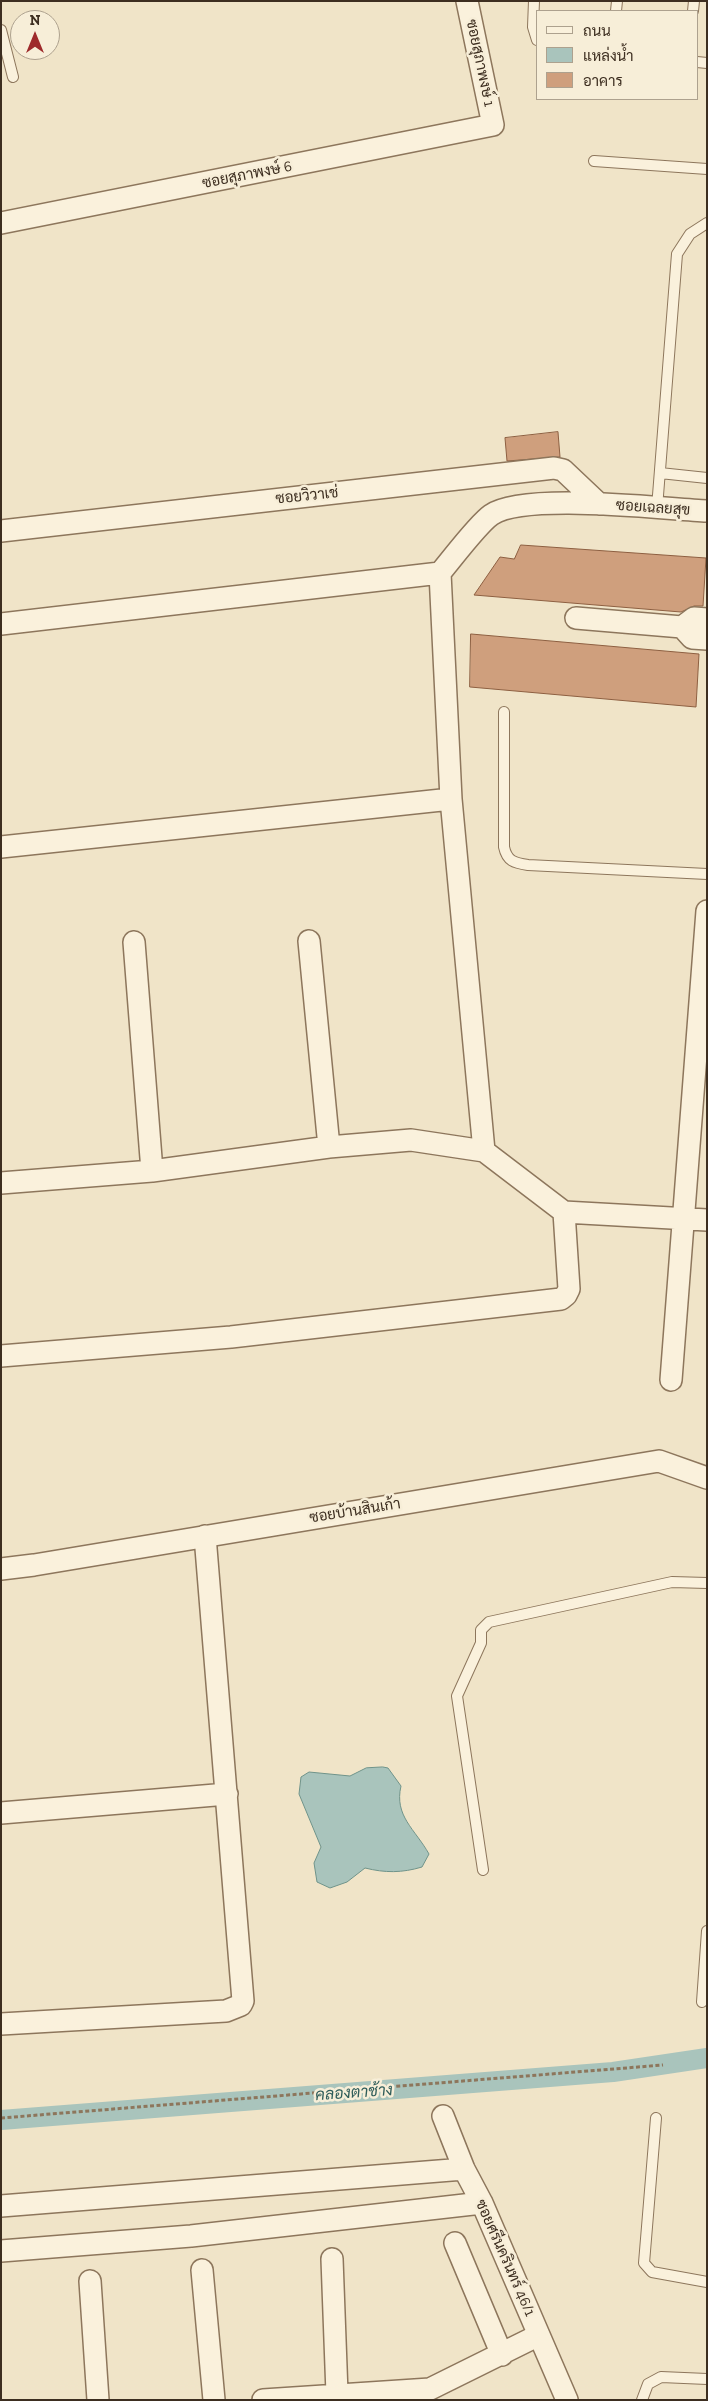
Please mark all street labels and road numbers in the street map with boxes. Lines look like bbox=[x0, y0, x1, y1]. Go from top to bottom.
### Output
street label: ซอยสุภาพงษ์ 1 bbox=[462, 18, 498, 108]
street label: ซอยสุภาพงษ์ 6 bbox=[201, 157, 293, 193]
street label: ซอยวิวาเช่ bbox=[275, 484, 339, 508]
street label: ซอยเฉลยสุข bbox=[615, 496, 691, 520]
street label: ซอยบ้านสินเก้า bbox=[308, 1495, 402, 1527]
street label: ซอยศรีนครินทร์ 46/1 bbox=[471, 2197, 539, 2319]

